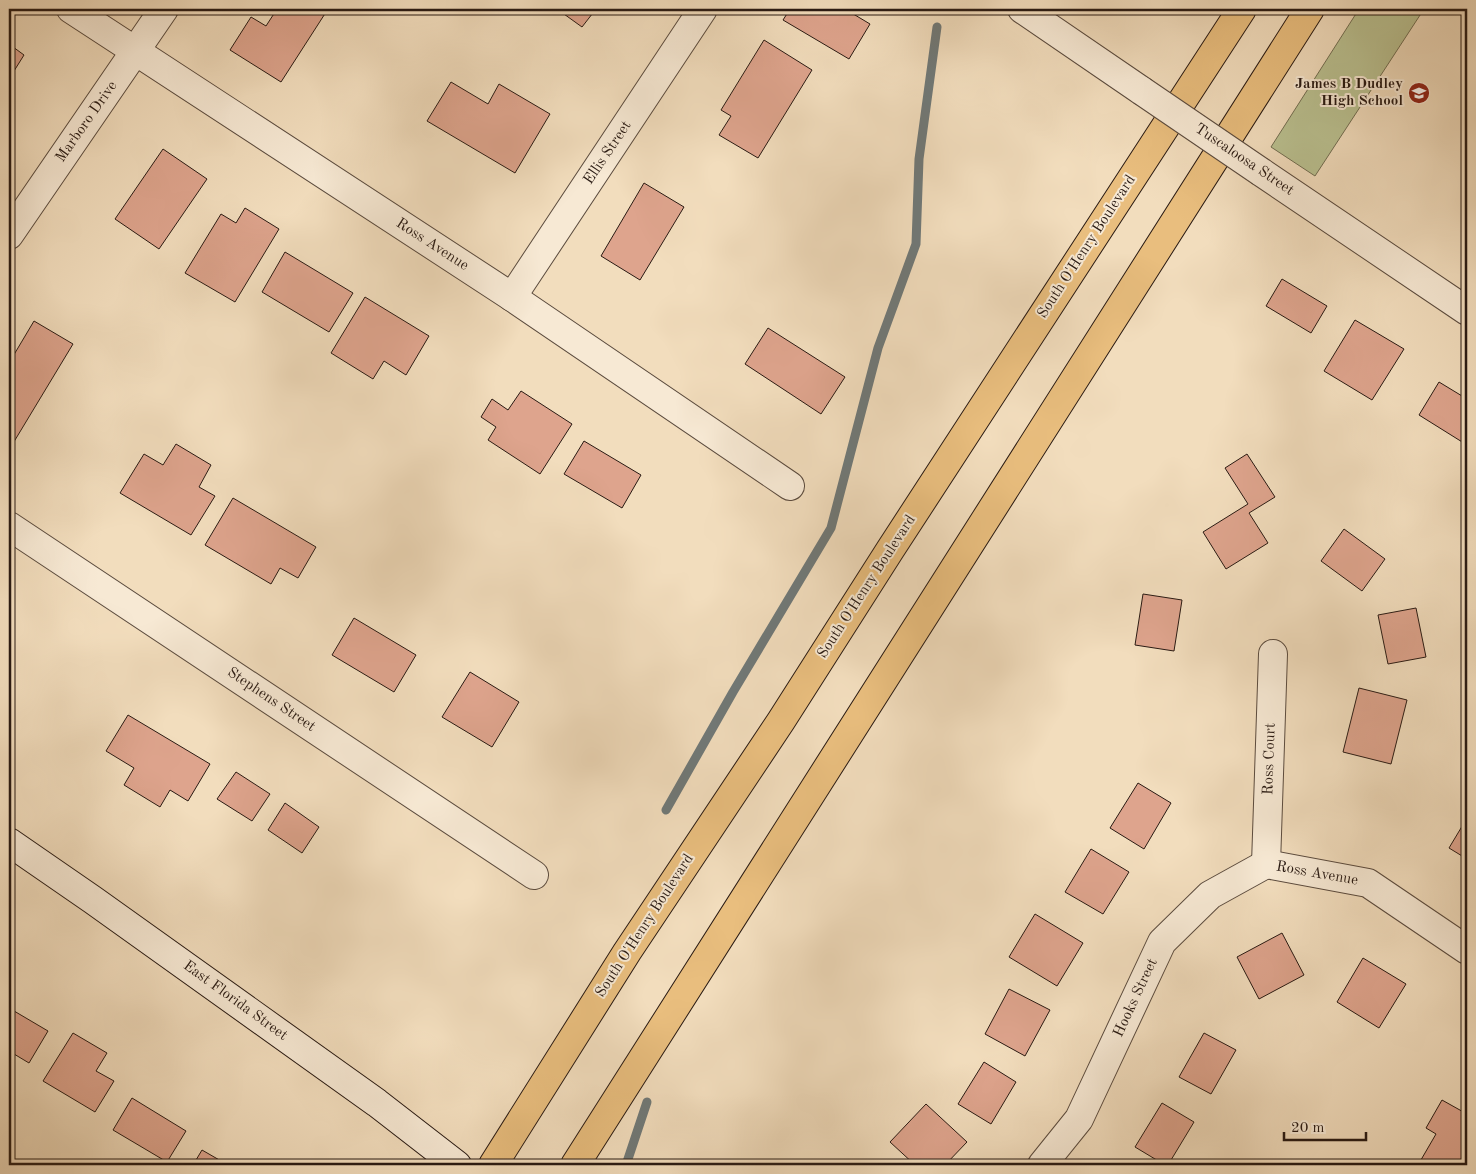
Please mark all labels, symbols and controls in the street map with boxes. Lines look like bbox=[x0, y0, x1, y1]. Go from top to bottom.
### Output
place label: James B Dudley High School bbox=[1295, 77, 1403, 109]
street label: Marboro Drive bbox=[54, 79, 120, 165]
school or university icon: James B Dudley High School bbox=[1407, 81, 1431, 105]
street label: Ellis Street bbox=[581, 119, 635, 187]
street label: Tuscaloosa Street bbox=[1192, 121, 1296, 199]
street label: South O'Henry Boulevard bbox=[1035, 173, 1139, 321]
street label: Ross Avenue bbox=[393, 216, 471, 274]
street label: South O'Henry Boulevard bbox=[815, 513, 919, 661]
street label: Stephens Street bbox=[224, 665, 318, 735]
street label: Ross Court bbox=[1261, 723, 1279, 795]
street label: South O'Henry Boulevard bbox=[593, 852, 697, 1000]
street label: Ross Avenue bbox=[1275, 859, 1359, 889]
street label: Hooks Street bbox=[1111, 956, 1161, 1040]
street label: East Florida Street bbox=[180, 958, 290, 1044]
scale bar bbox=[1284, 1109, 1366, 1141]
text: 20 m bbox=[1291, 1121, 1325, 1136]

